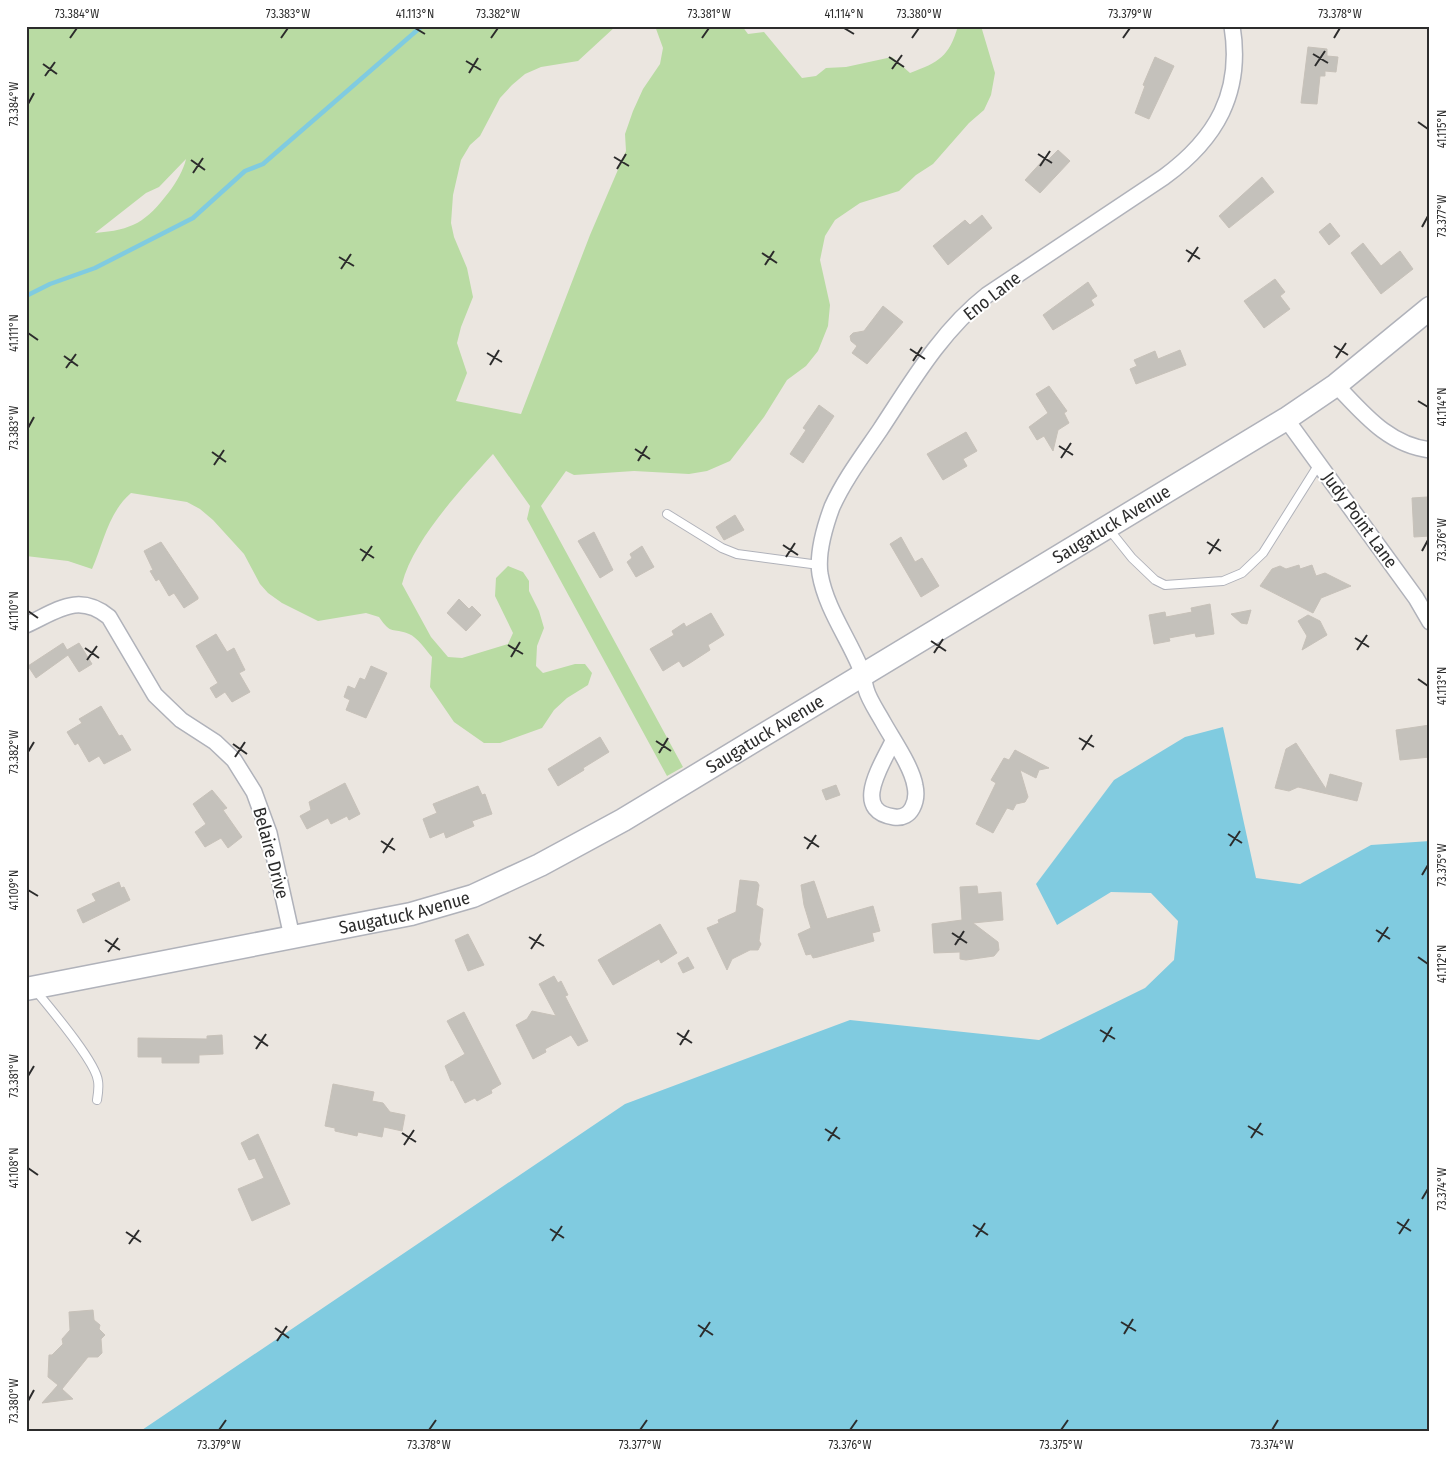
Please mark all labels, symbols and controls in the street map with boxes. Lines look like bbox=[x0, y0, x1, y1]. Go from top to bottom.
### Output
text: 73.384°W bbox=[55, 7, 99, 21]
text: 73.383°W bbox=[266, 7, 310, 21]
text: 41.113°N bbox=[396, 7, 434, 21]
text: 73.382°W bbox=[476, 7, 520, 21]
text: 73.381°W bbox=[687, 7, 731, 21]
text: 41.114°N bbox=[824, 7, 864, 21]
text: 73.380°W bbox=[896, 7, 942, 21]
text: 73.379°W bbox=[1108, 7, 1152, 21]
text: 73.378°W bbox=[1318, 7, 1362, 21]
text: 73.384°W bbox=[7, 82, 21, 126]
text: 41.115°N bbox=[1435, 110, 1449, 148]
text: 73.377°W bbox=[1435, 195, 1449, 237]
street label: Eno Lane bbox=[959, 267, 1025, 325]
text: 41.111°N bbox=[7, 314, 21, 352]
text: 41.114°N bbox=[1435, 387, 1449, 427]
text: 73.383°W bbox=[7, 406, 21, 450]
street label: Judy Point Lane bbox=[1318, 468, 1402, 573]
street label: Saugatuck Avenue bbox=[1049, 480, 1175, 569]
text: 73.376°W bbox=[1435, 518, 1449, 562]
text: 41.110°N bbox=[7, 591, 21, 631]
text: 41.113°N bbox=[1435, 667, 1449, 705]
street label: Saugatuck Avenue bbox=[702, 690, 828, 778]
text: 73.382°W bbox=[7, 730, 21, 774]
street label: Belaire Drive bbox=[248, 805, 294, 901]
text: 73.375°W bbox=[1435, 844, 1449, 886]
text: 41.109°N bbox=[7, 870, 21, 910]
street label: Saugatuck Avenue bbox=[337, 886, 472, 939]
text: 41.112°N bbox=[1435, 945, 1449, 983]
text: 73.381°W bbox=[7, 1054, 21, 1098]
text: 41.108°N bbox=[7, 1147, 21, 1189]
text: 73.374°W bbox=[1435, 1167, 1449, 1211]
text: 73.380°W bbox=[7, 1378, 21, 1424]
text: 73.379°W bbox=[197, 1438, 241, 1452]
text: 73.378°W bbox=[407, 1438, 451, 1452]
text: 73.377°W bbox=[619, 1438, 661, 1452]
text: 73.376°W bbox=[828, 1438, 872, 1452]
text: 73.375°W bbox=[1040, 1438, 1082, 1452]
text: 73.374°W bbox=[1250, 1438, 1294, 1452]

